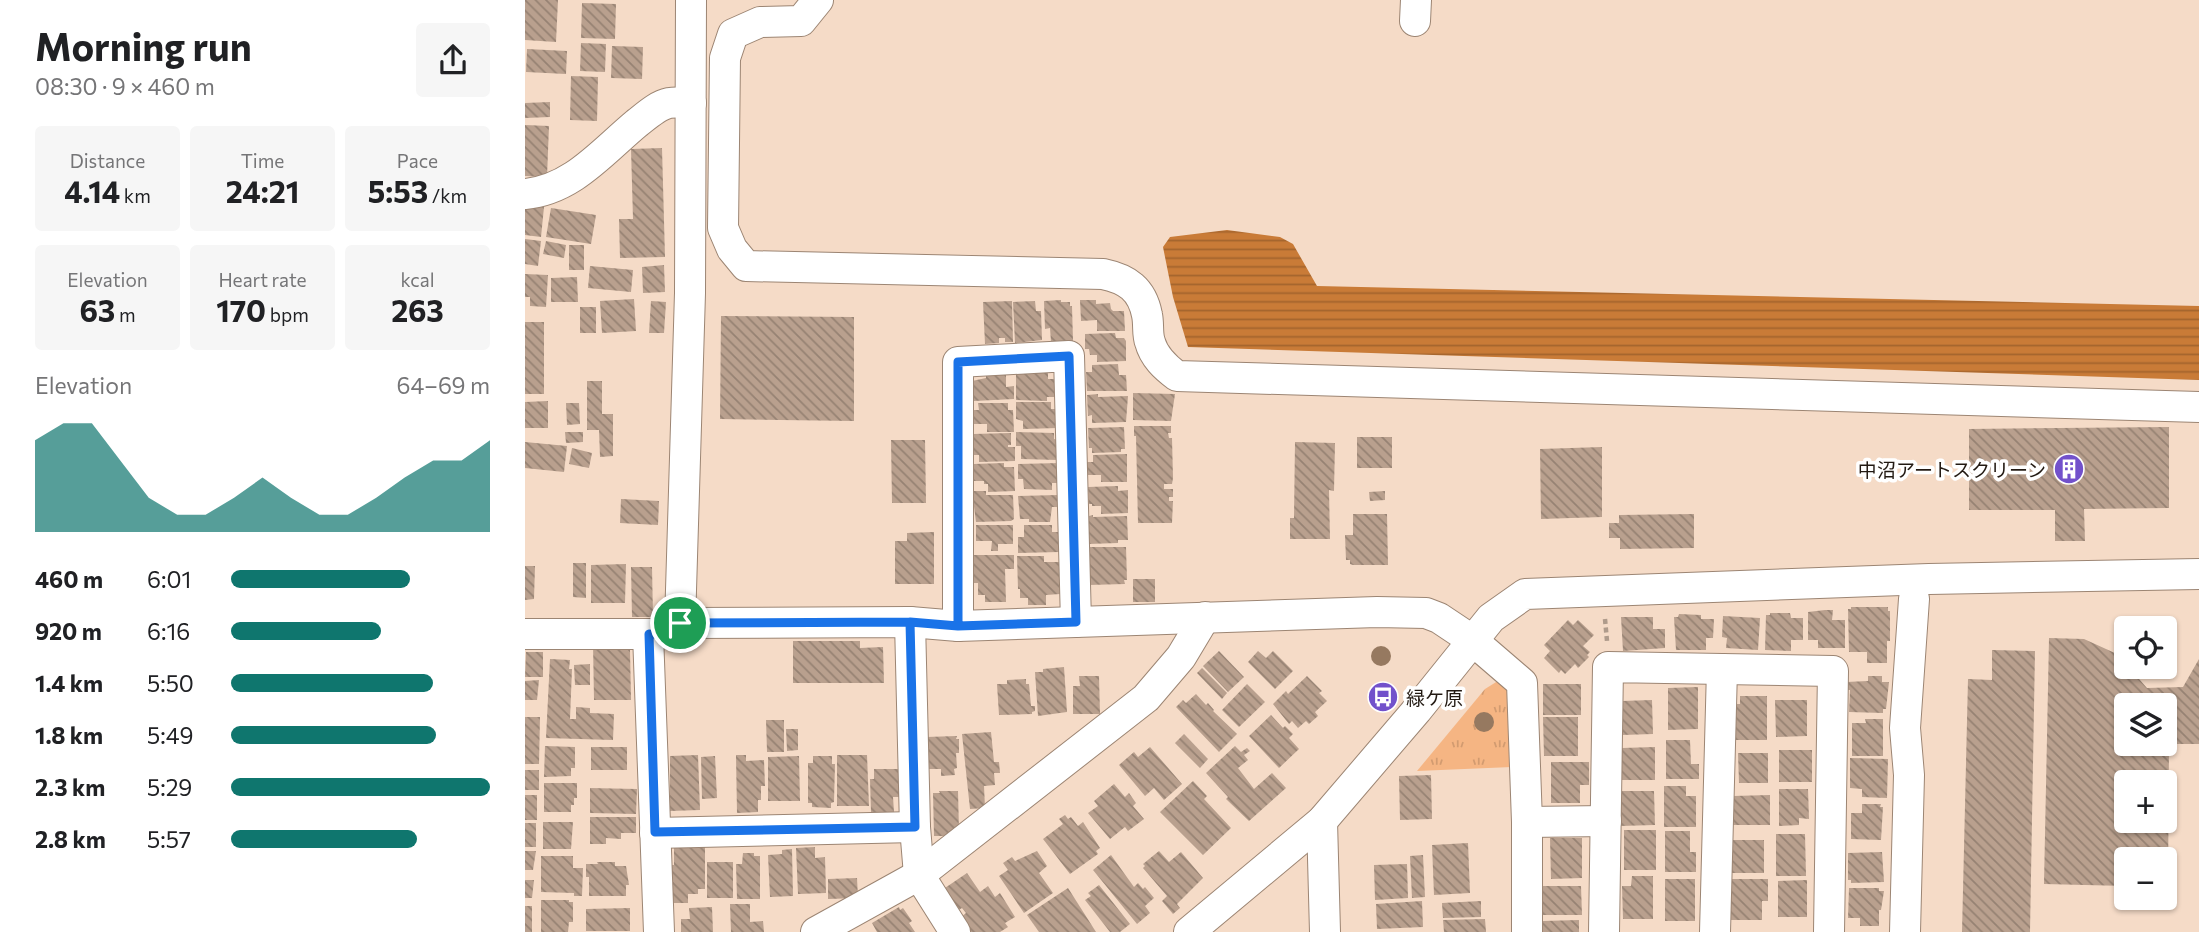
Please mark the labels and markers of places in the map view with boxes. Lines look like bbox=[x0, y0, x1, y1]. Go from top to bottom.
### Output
building icon: 中沼アートスクリーン bbox=[2052, 452, 2086, 486]
place label: 中沼アートスクリーン bbox=[1858, 458, 2046, 481]
pin bbox=[650, 593, 710, 653]
bus stop icon: 緑ケ原 bbox=[1366, 680, 1400, 714]
place label: 緑ケ原 bbox=[1406, 686, 1463, 709]

